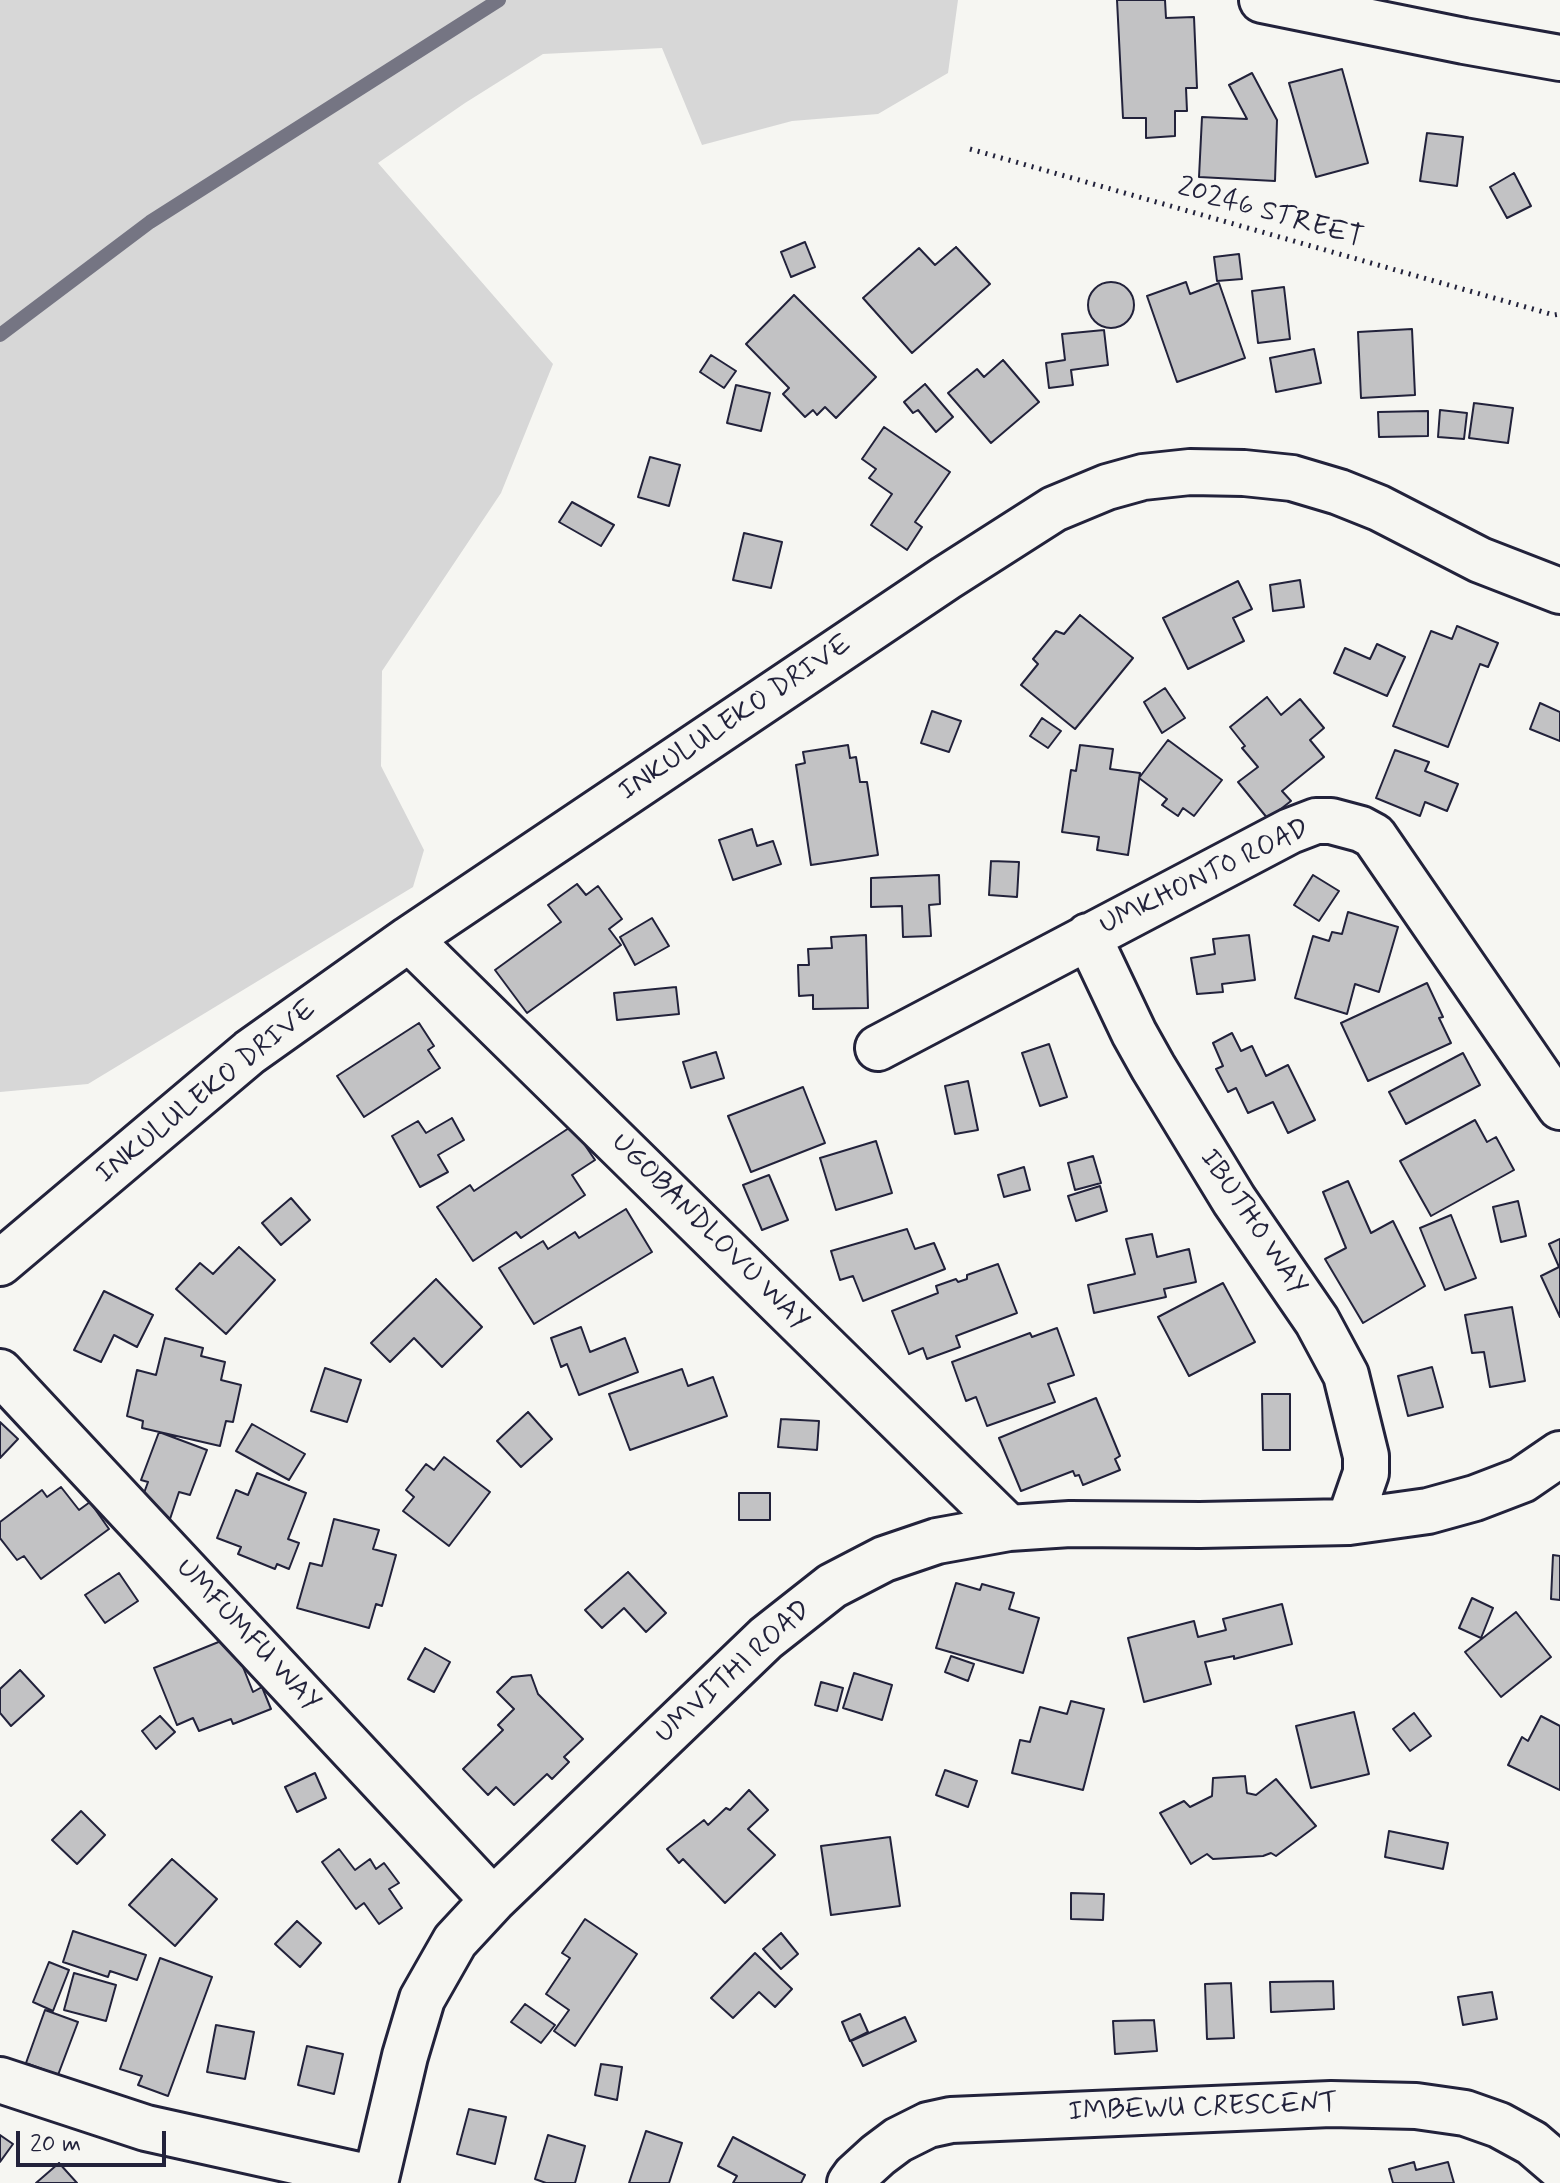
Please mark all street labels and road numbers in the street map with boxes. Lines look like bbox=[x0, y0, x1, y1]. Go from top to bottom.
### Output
street label: 20246 STREET bbox=[1173, 171, 1367, 257]
street label: INKULULEKO DRIVE bbox=[613, 629, 859, 809]
street label: UMKHONTO ROAD bbox=[1095, 813, 1315, 943]
street label: INKULULEKO DRIVE bbox=[90, 994, 324, 1192]
street label: UGOBANDLOVU WAY bbox=[603, 1127, 815, 1339]
street label: IBUTHO WAY bbox=[1191, 1144, 1313, 1302]
street label: UMFUMFU WAY bbox=[168, 1552, 326, 1720]
street label: UMVITHI ROAD bbox=[649, 1594, 819, 1752]
street label: IMBEWU CRESCENT bbox=[1068, 2088, 1338, 2130]

